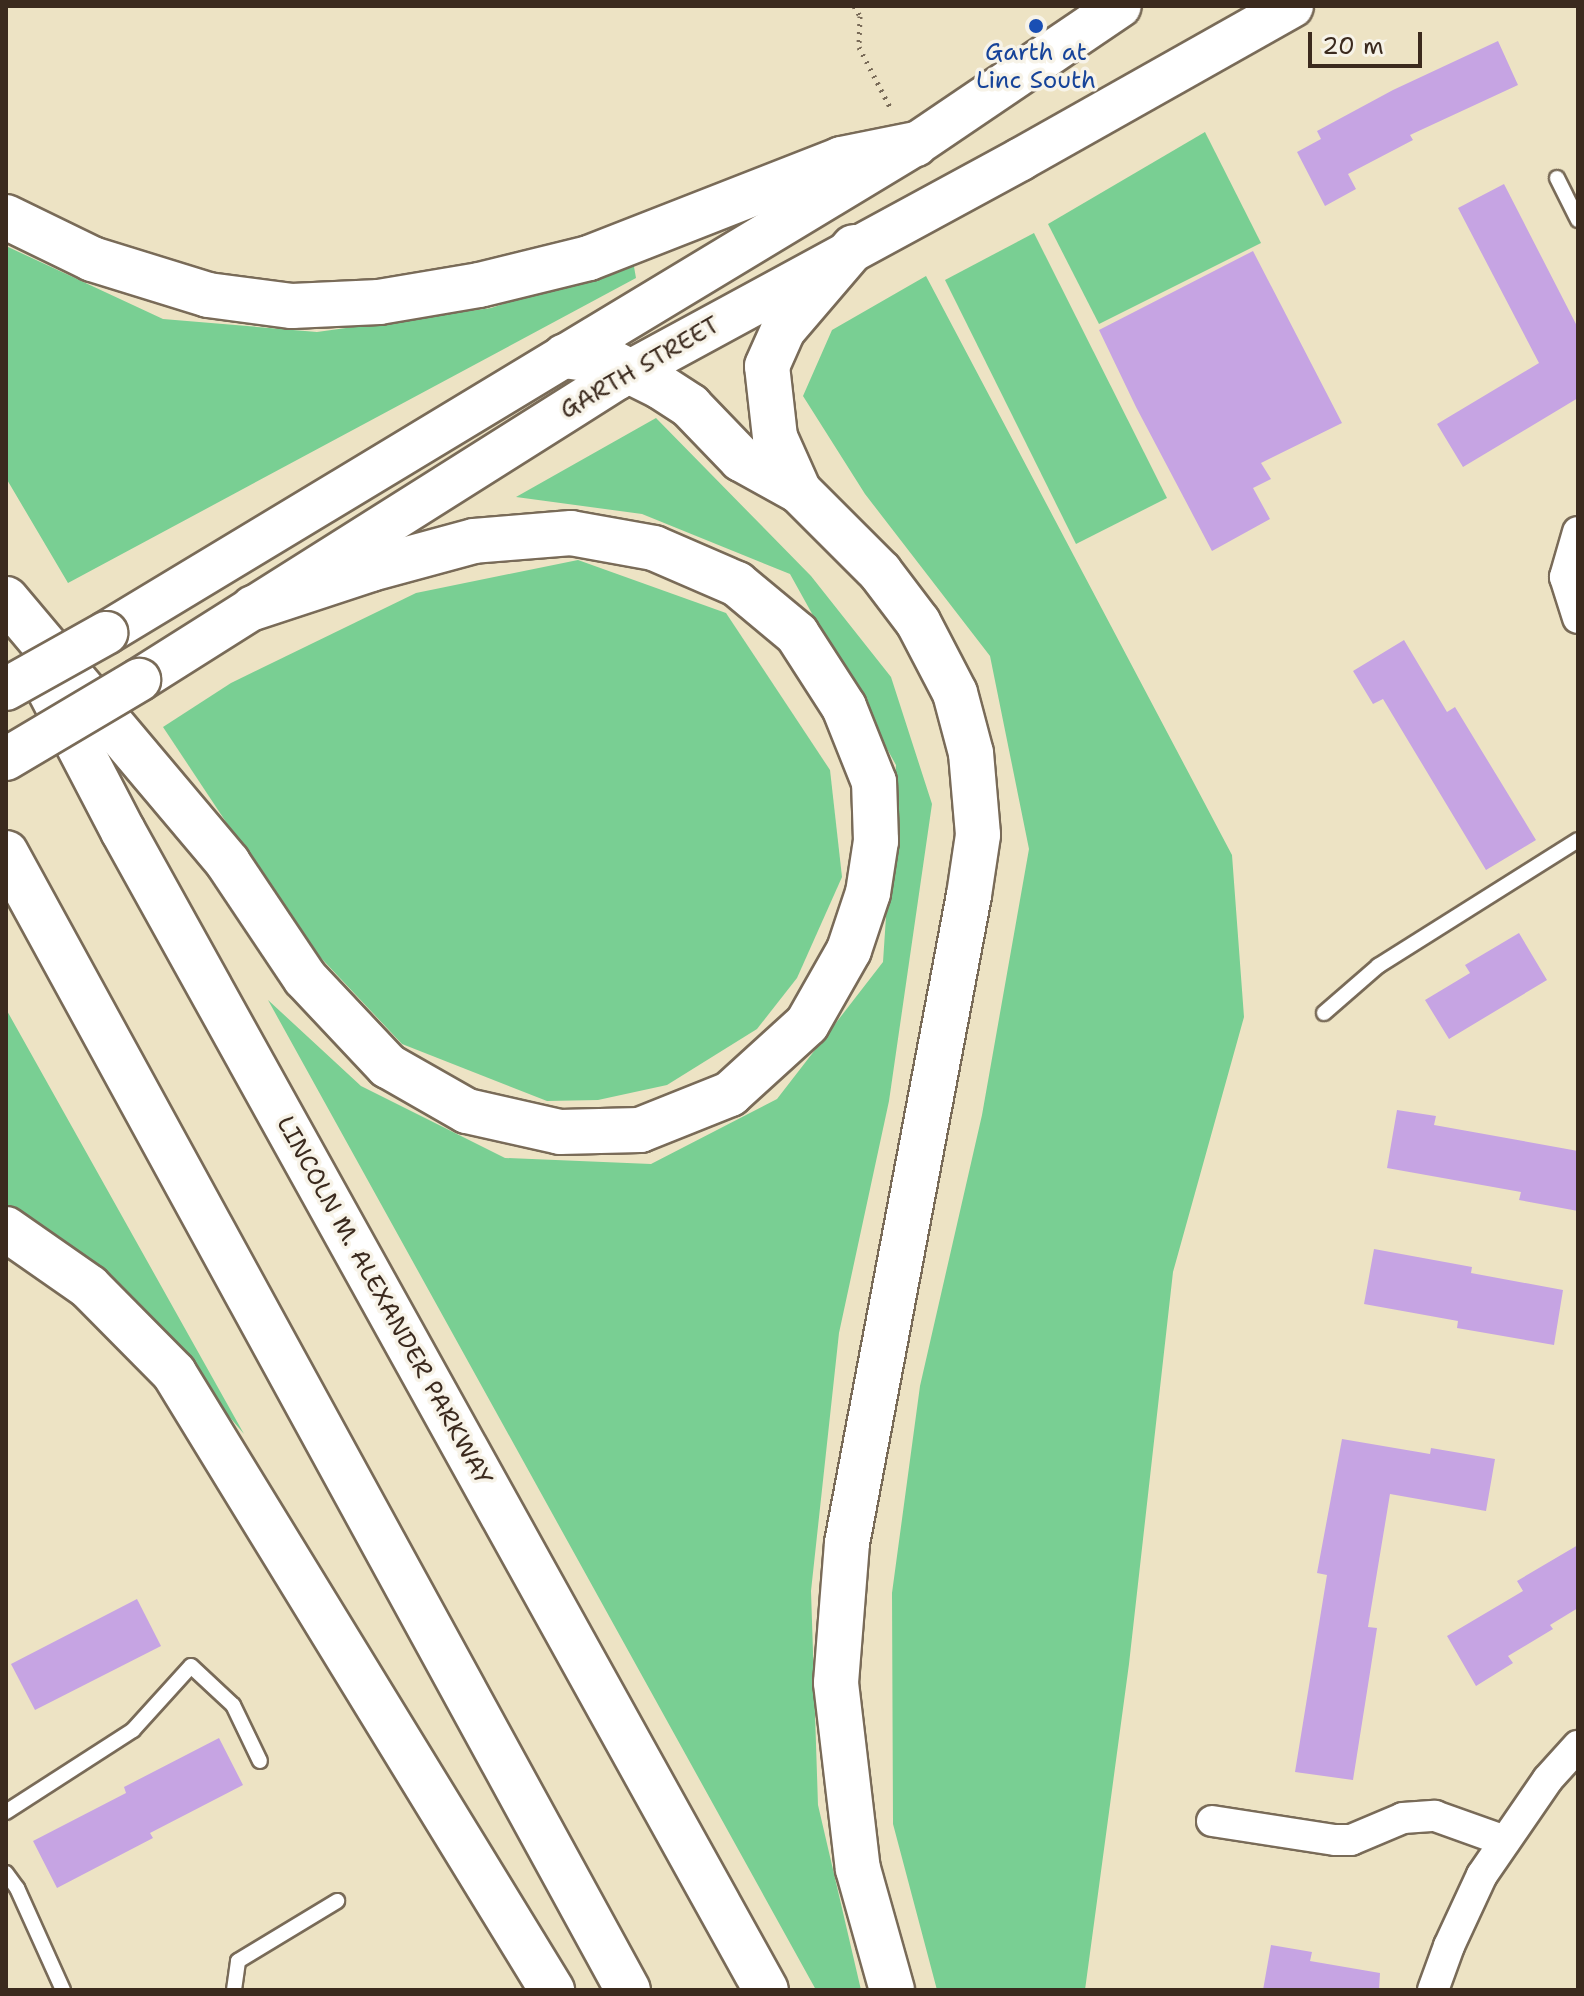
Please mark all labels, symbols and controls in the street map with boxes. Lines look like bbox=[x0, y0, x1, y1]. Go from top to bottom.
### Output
scale bar bbox=[1312, 16, 1426, 66]
marker: Garth at Linc South bbox=[1027, 17, 1045, 35]
text: 20 m bbox=[1322, 30, 1384, 62]
place label: Garth at Linc South bbox=[976, 39, 1096, 95]
street label: GARTH STREET bbox=[555, 311, 725, 425]
street label: LINCOLN M. ALEXANDER PARKWAY bbox=[270, 1111, 498, 1491]

